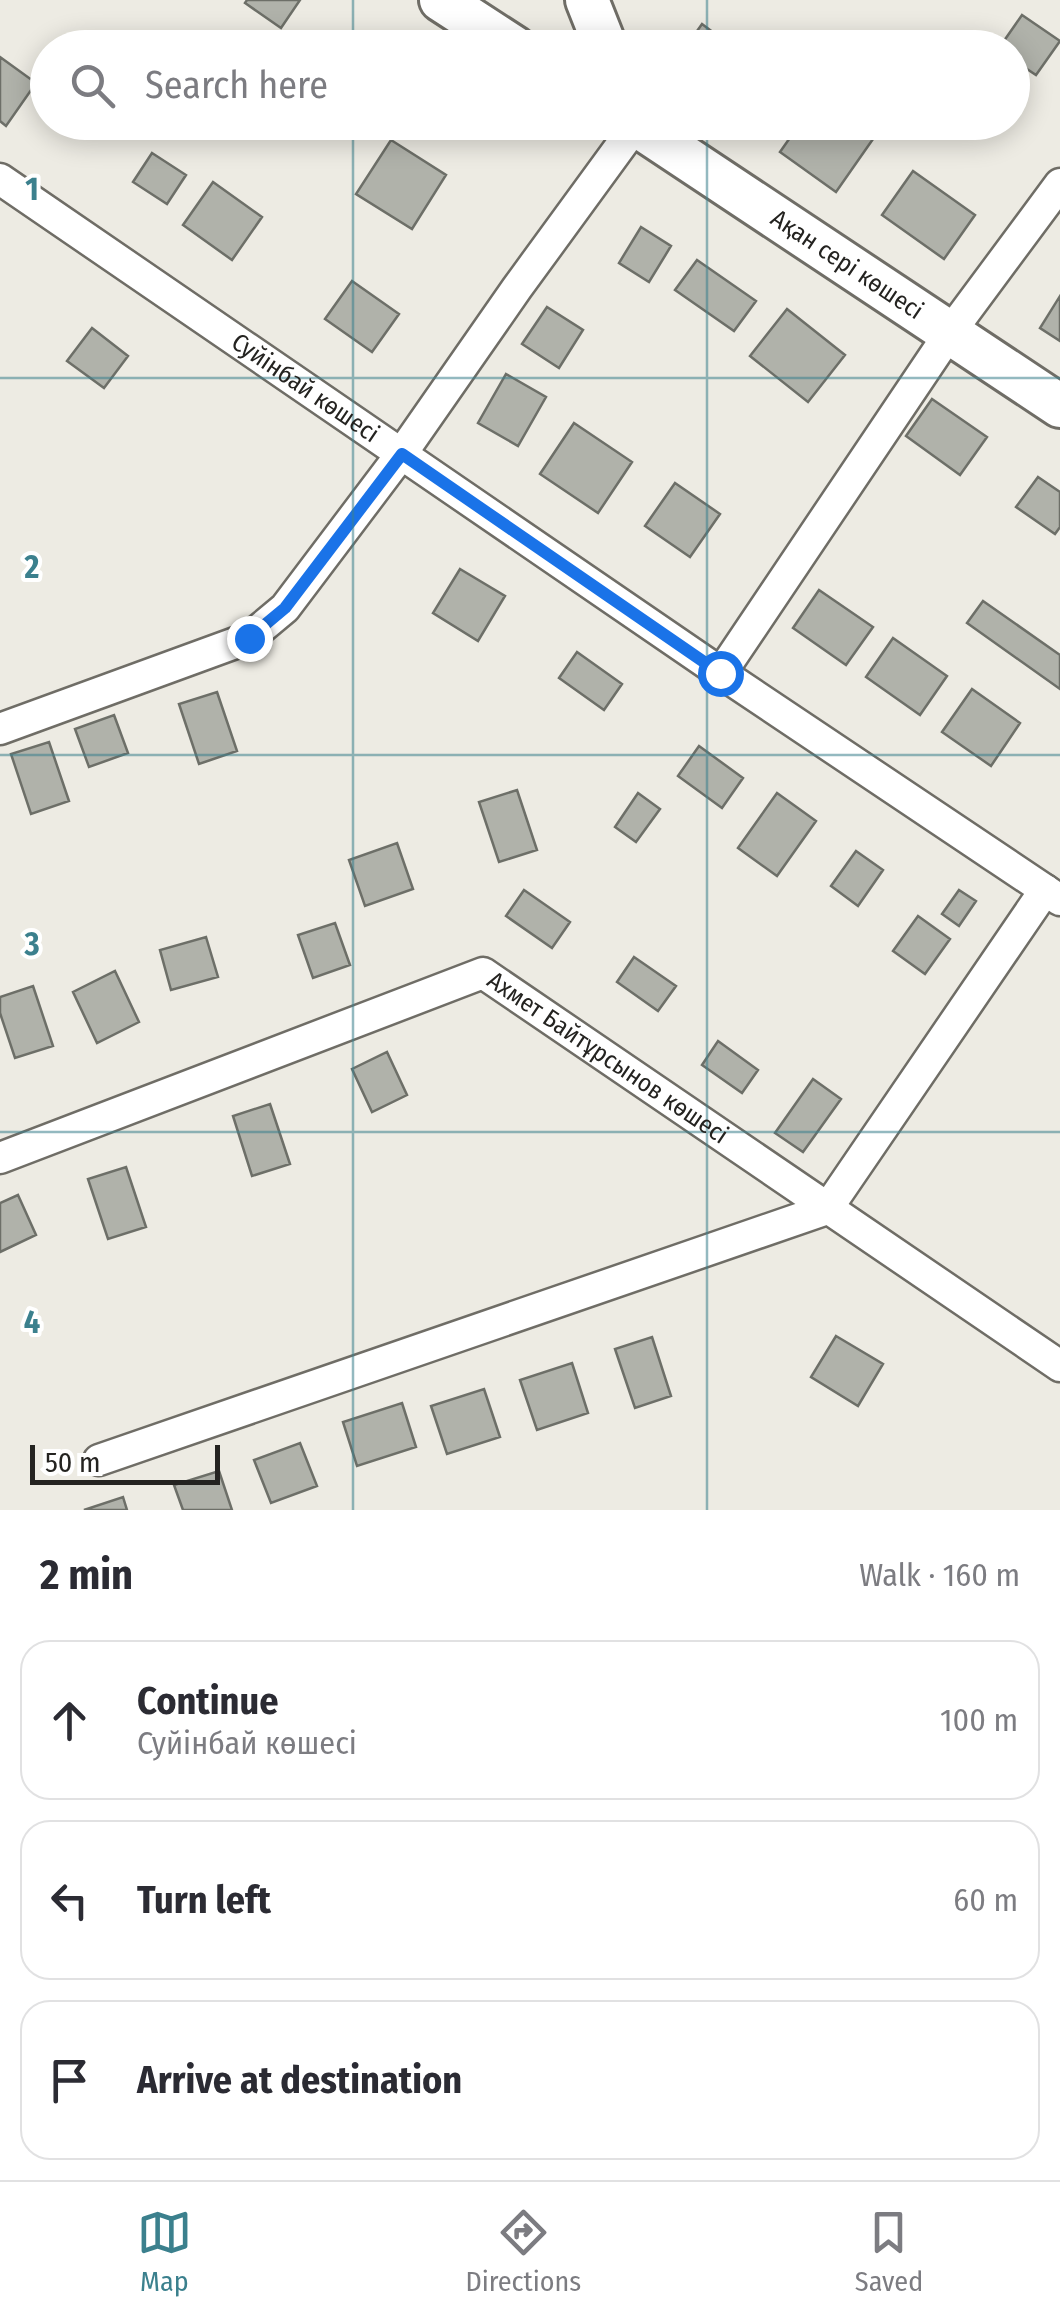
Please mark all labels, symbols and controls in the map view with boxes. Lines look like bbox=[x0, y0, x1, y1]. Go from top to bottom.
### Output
search box bbox=[30, 30, 1030, 140]
icon: search bbox=[65, 58, 120, 113]
text: Search here bbox=[145, 62, 328, 108]
text: 1 bbox=[25, 170, 39, 208]
street label: Ақан сері көшесі bbox=[765, 203, 929, 326]
street label: Суйінбай көшесі bbox=[226, 327, 385, 449]
text: 2 bbox=[24, 548, 40, 586]
route end bbox=[227, 616, 273, 662]
route start bbox=[698, 651, 744, 697]
text: 3 bbox=[23, 925, 40, 963]
street label: Ахмет Байтұрсынов көшесі bbox=[481, 965, 734, 1150]
text: 4 bbox=[24, 1303, 40, 1341]
scale bar bbox=[30, 1440, 220, 1484]
text: 50 m bbox=[45, 1446, 101, 1479]
text: 2 min bbox=[40, 1550, 133, 1600]
text: Walk · 160 m bbox=[859, 1556, 1020, 1594]
text: Continue bbox=[137, 1678, 278, 1724]
icon: ahead bbox=[42, 1693, 97, 1748]
text: 100 m bbox=[940, 1701, 1018, 1739]
text: Суйінбай көшесі bbox=[137, 1724, 357, 1762]
icon: left bbox=[42, 1873, 97, 1928]
text: Turn left bbox=[137, 1877, 271, 1923]
text: 60 m bbox=[953, 1881, 1018, 1919]
icon: arrive bbox=[42, 2053, 97, 2108]
text: Arrive at destination bbox=[137, 2057, 462, 2103]
tab: Map bbox=[137, 2205, 192, 2298]
tab: Directions bbox=[465, 2205, 581, 2298]
tab: Saved bbox=[855, 2205, 923, 2298]

